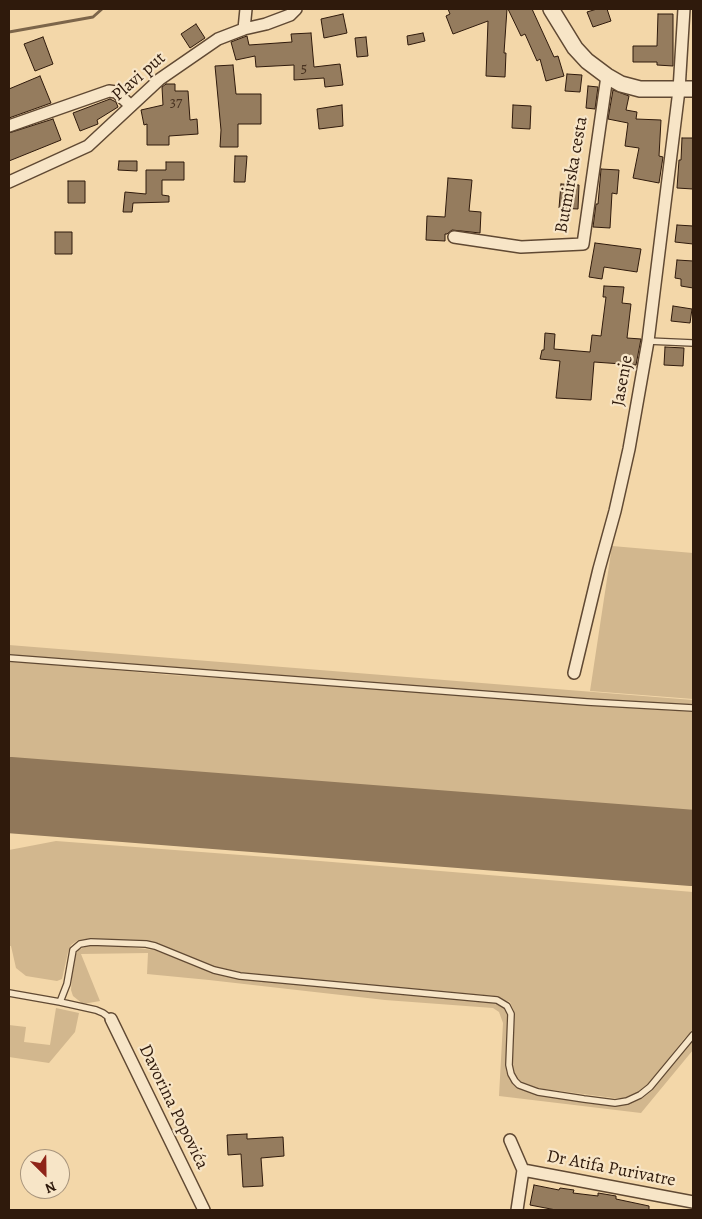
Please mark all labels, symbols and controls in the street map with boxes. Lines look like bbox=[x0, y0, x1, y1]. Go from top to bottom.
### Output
street label: Plavi put bbox=[108, 48, 170, 106]
house number: 5 bbox=[301, 60, 307, 78]
house number: 37 bbox=[170, 94, 182, 112]
street label: Butmirska cesta bbox=[551, 115, 593, 235]
street label: Jasenje bbox=[608, 354, 638, 408]
street label: Davorina Popovića bbox=[133, 1041, 213, 1173]
street label: Dr Atifa Purivatre bbox=[545, 1146, 677, 1192]
north arrow bbox=[20, 1149, 70, 1199]
text: N bbox=[42, 1177, 59, 1198]

